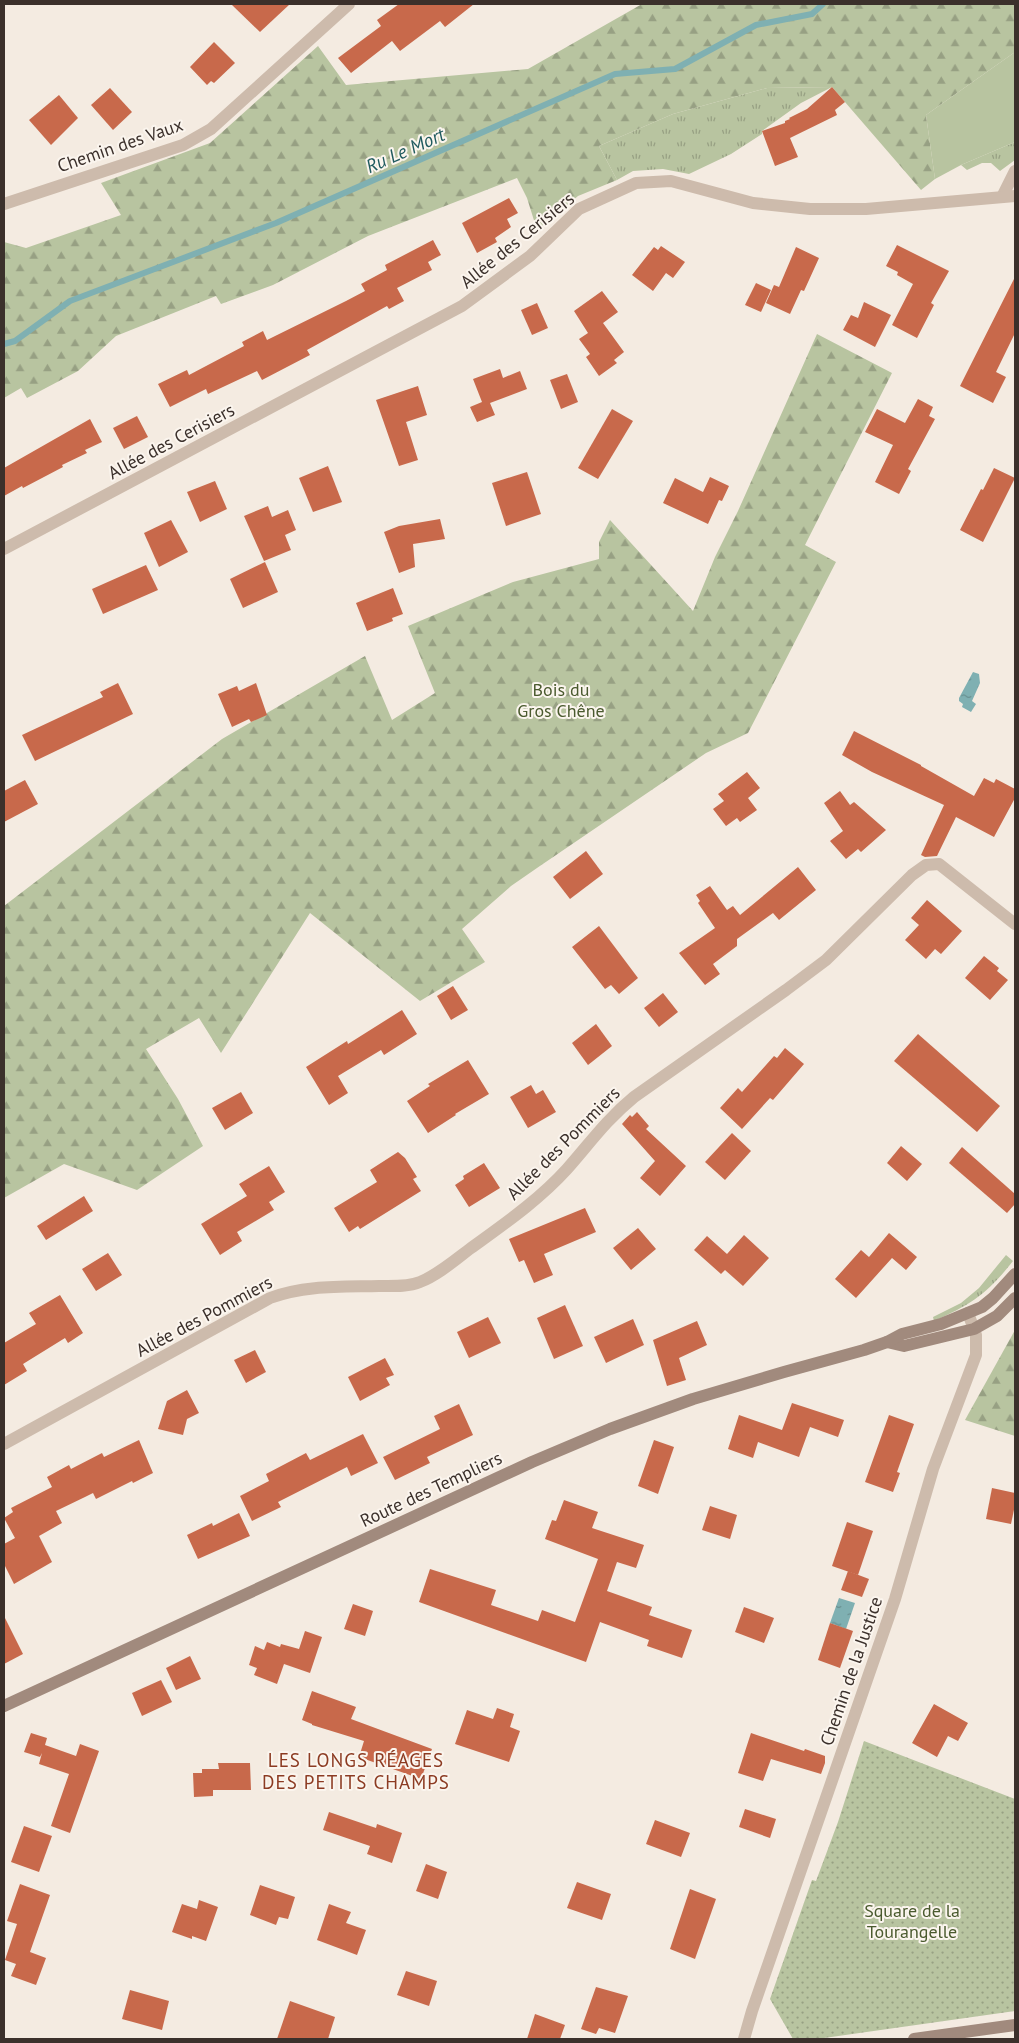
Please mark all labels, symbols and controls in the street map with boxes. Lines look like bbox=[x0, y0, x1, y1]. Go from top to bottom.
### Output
street label: Chemin des Vaux bbox=[54, 113, 186, 177]
water label: Ru Le Mort bbox=[362, 122, 449, 178]
street label: Allée des Cerisiers bbox=[455, 187, 579, 293]
street label: Allée des Cerisiers bbox=[104, 398, 238, 484]
park label: Bois du Gros Chêne bbox=[517, 678, 605, 722]
street label: Allée des Pommiers bbox=[501, 1081, 625, 1205]
street label: Allée des Pommiers bbox=[132, 1270, 276, 1362]
street label: Route des Templiers bbox=[356, 1446, 506, 1532]
street label: Chemin de la Justice bbox=[815, 1593, 887, 1749]
district label: LES LONGS RÉAGES DES PETITS CHAMPS bbox=[262, 1748, 450, 1794]
park label: Square de la Tourangelle bbox=[864, 1899, 960, 1943]

